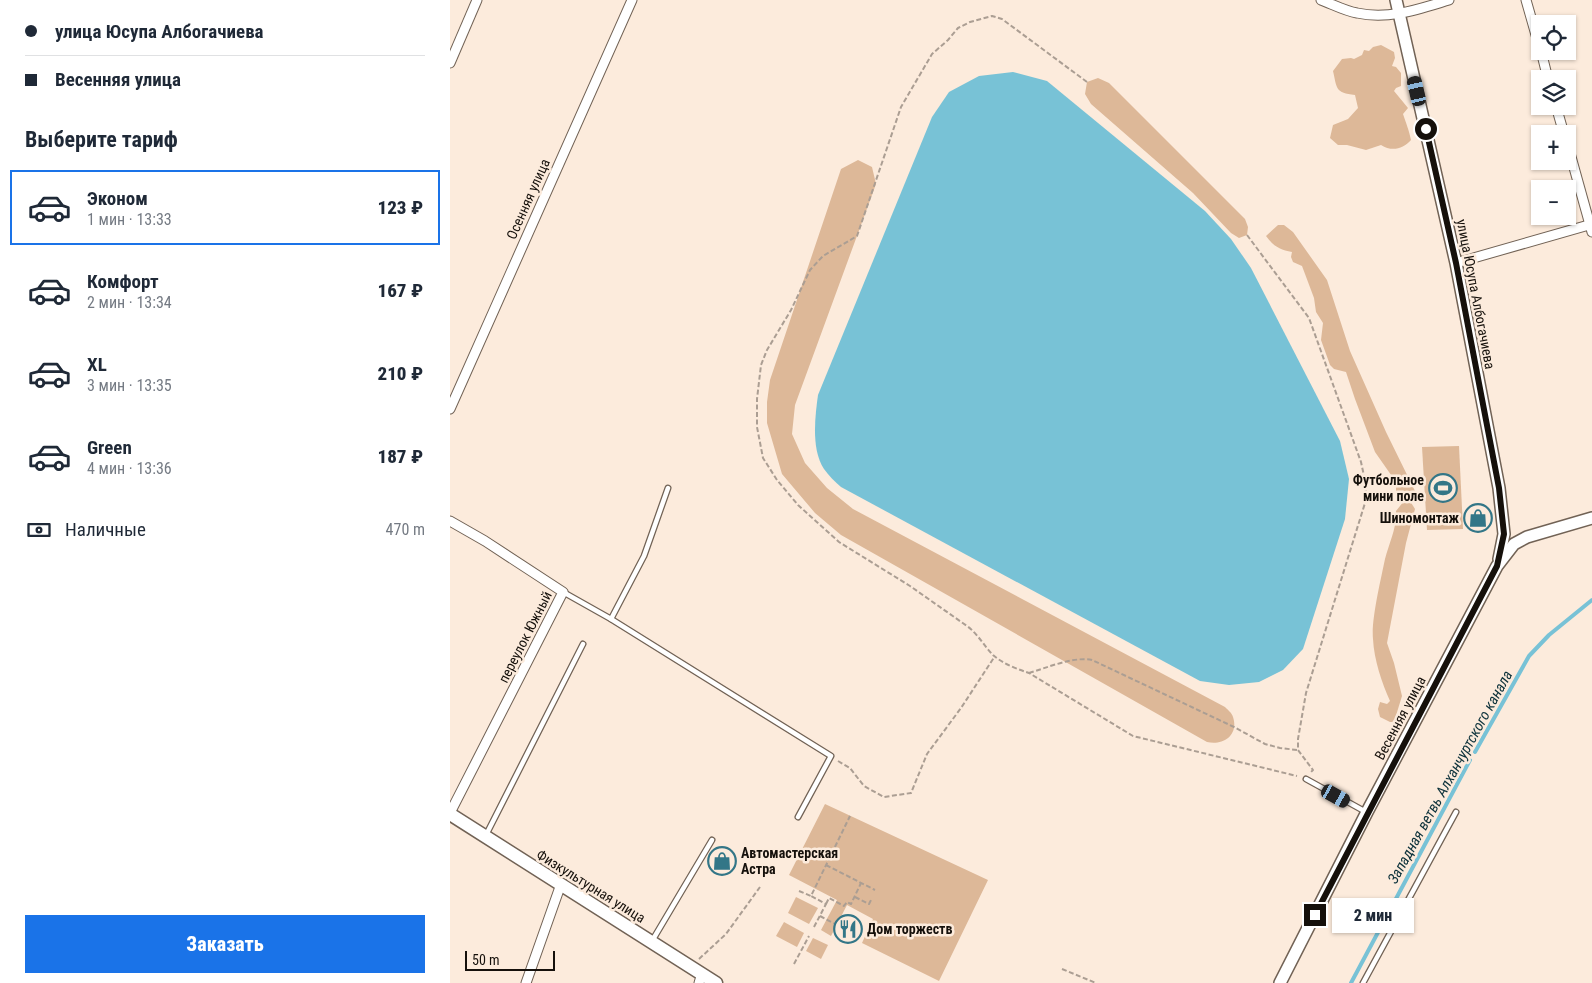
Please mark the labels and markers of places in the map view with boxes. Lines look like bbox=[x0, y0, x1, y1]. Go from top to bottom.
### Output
place label: Футбольное мини поле bbox=[1353, 472, 1424, 504]
sports icon: Футбольное мини поле bbox=[1428, 473, 1458, 503]
shop icon: Шиномонтаж bbox=[1463, 503, 1493, 533]
place label: Шиномонтаж bbox=[1380, 510, 1459, 526]
place label: Автомастерская Астра bbox=[741, 845, 838, 877]
shop icon: Автомастерская Астра bbox=[707, 846, 737, 876]
restaurant icon: Дом торжеств bbox=[833, 914, 863, 944]
place label: Дом торжеств bbox=[867, 921, 952, 937]

